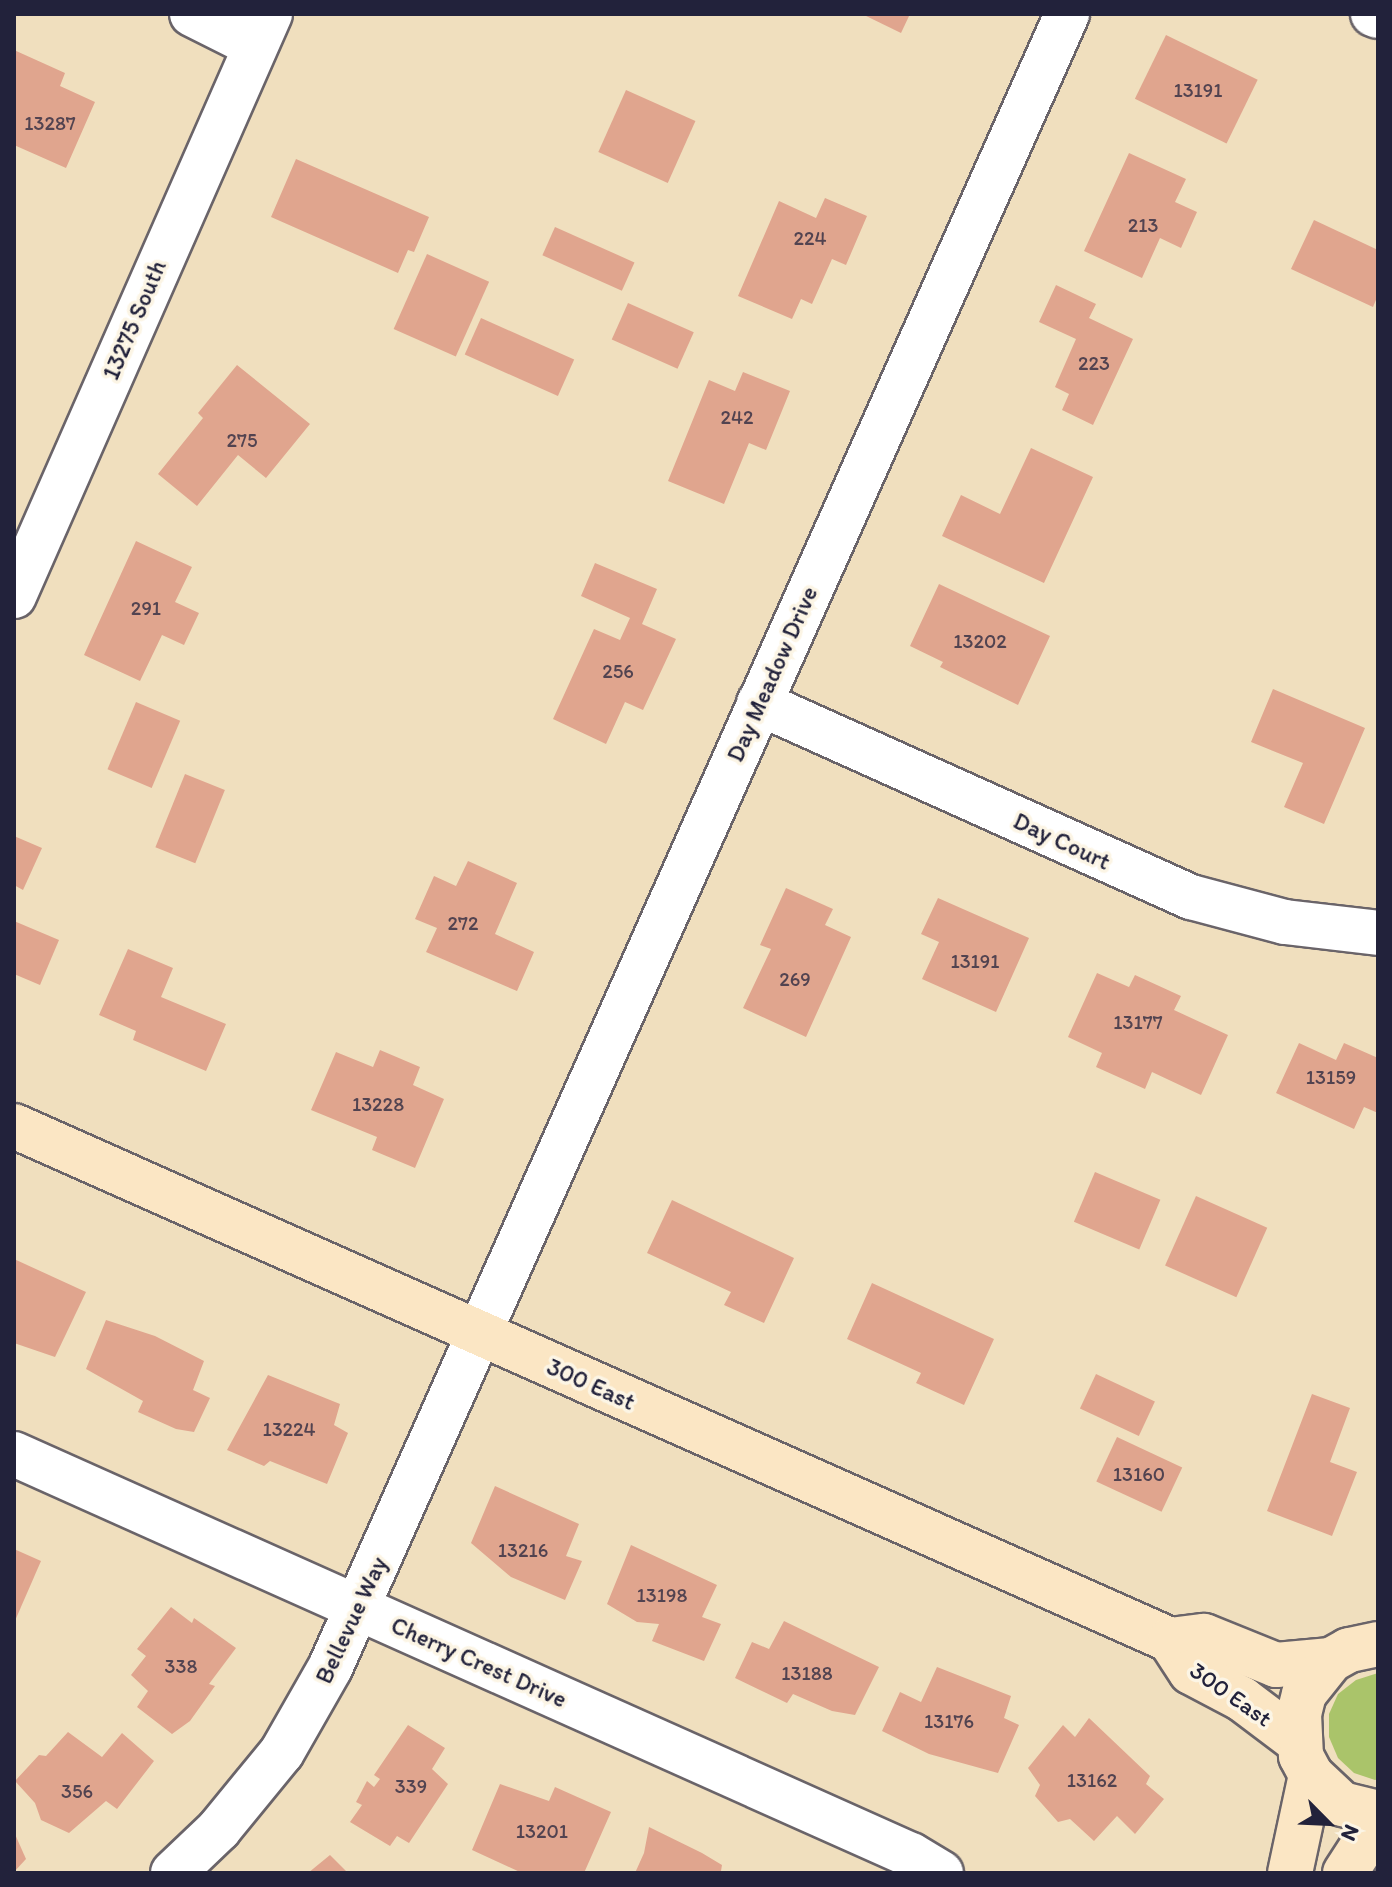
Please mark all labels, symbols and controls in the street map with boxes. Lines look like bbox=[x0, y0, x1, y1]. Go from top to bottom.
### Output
house number: 13191 bbox=[1173, 78, 1223, 102]
house number: 13287 bbox=[24, 111, 76, 135]
house number: 213 bbox=[1128, 213, 1158, 237]
house number: 224 bbox=[793, 226, 827, 250]
street label: 13275 South bbox=[96, 256, 172, 384]
house number: 223 bbox=[1078, 351, 1110, 375]
house number: 242 bbox=[720, 405, 754, 429]
house number: 275 bbox=[227, 428, 257, 452]
street label: Day Meadow Drive bbox=[721, 582, 823, 766]
house number: 291 bbox=[131, 596, 161, 620]
house number: 13202 bbox=[953, 629, 1007, 653]
house number: 256 bbox=[602, 659, 634, 683]
street label: Day Court bbox=[1009, 806, 1115, 876]
house number: 272 bbox=[448, 911, 478, 935]
house number: 13191 bbox=[950, 949, 1000, 973]
house number: 269 bbox=[779, 967, 811, 991]
house number: 13177 bbox=[1113, 1010, 1163, 1034]
house number: 13159 bbox=[1306, 1065, 1356, 1089]
house number: 13228 bbox=[352, 1092, 404, 1116]
street label: 300 East bbox=[542, 1352, 640, 1416]
house number: 13224 bbox=[262, 1417, 316, 1441]
house number: 13160 bbox=[1113, 1462, 1165, 1486]
house number: 13216 bbox=[498, 1538, 548, 1562]
street label: Bellevue Way bbox=[309, 1552, 393, 1688]
house number: 13198 bbox=[637, 1583, 687, 1607]
street label: Cherry Crest Drive bbox=[386, 1610, 572, 1714]
house number: 338 bbox=[165, 1654, 197, 1678]
street label: 300 East bbox=[1184, 1655, 1278, 1733]
house number: 13188 bbox=[781, 1661, 833, 1685]
house number: 13176 bbox=[924, 1709, 974, 1733]
house number: 13162 bbox=[1067, 1768, 1117, 1792]
house number: 339 bbox=[395, 1774, 427, 1798]
house number: 356 bbox=[61, 1779, 93, 1803]
north arrow bbox=[1288, 1783, 1368, 1863]
house number: 13201 bbox=[516, 1819, 568, 1843]
text: N bbox=[1335, 1821, 1366, 1845]

